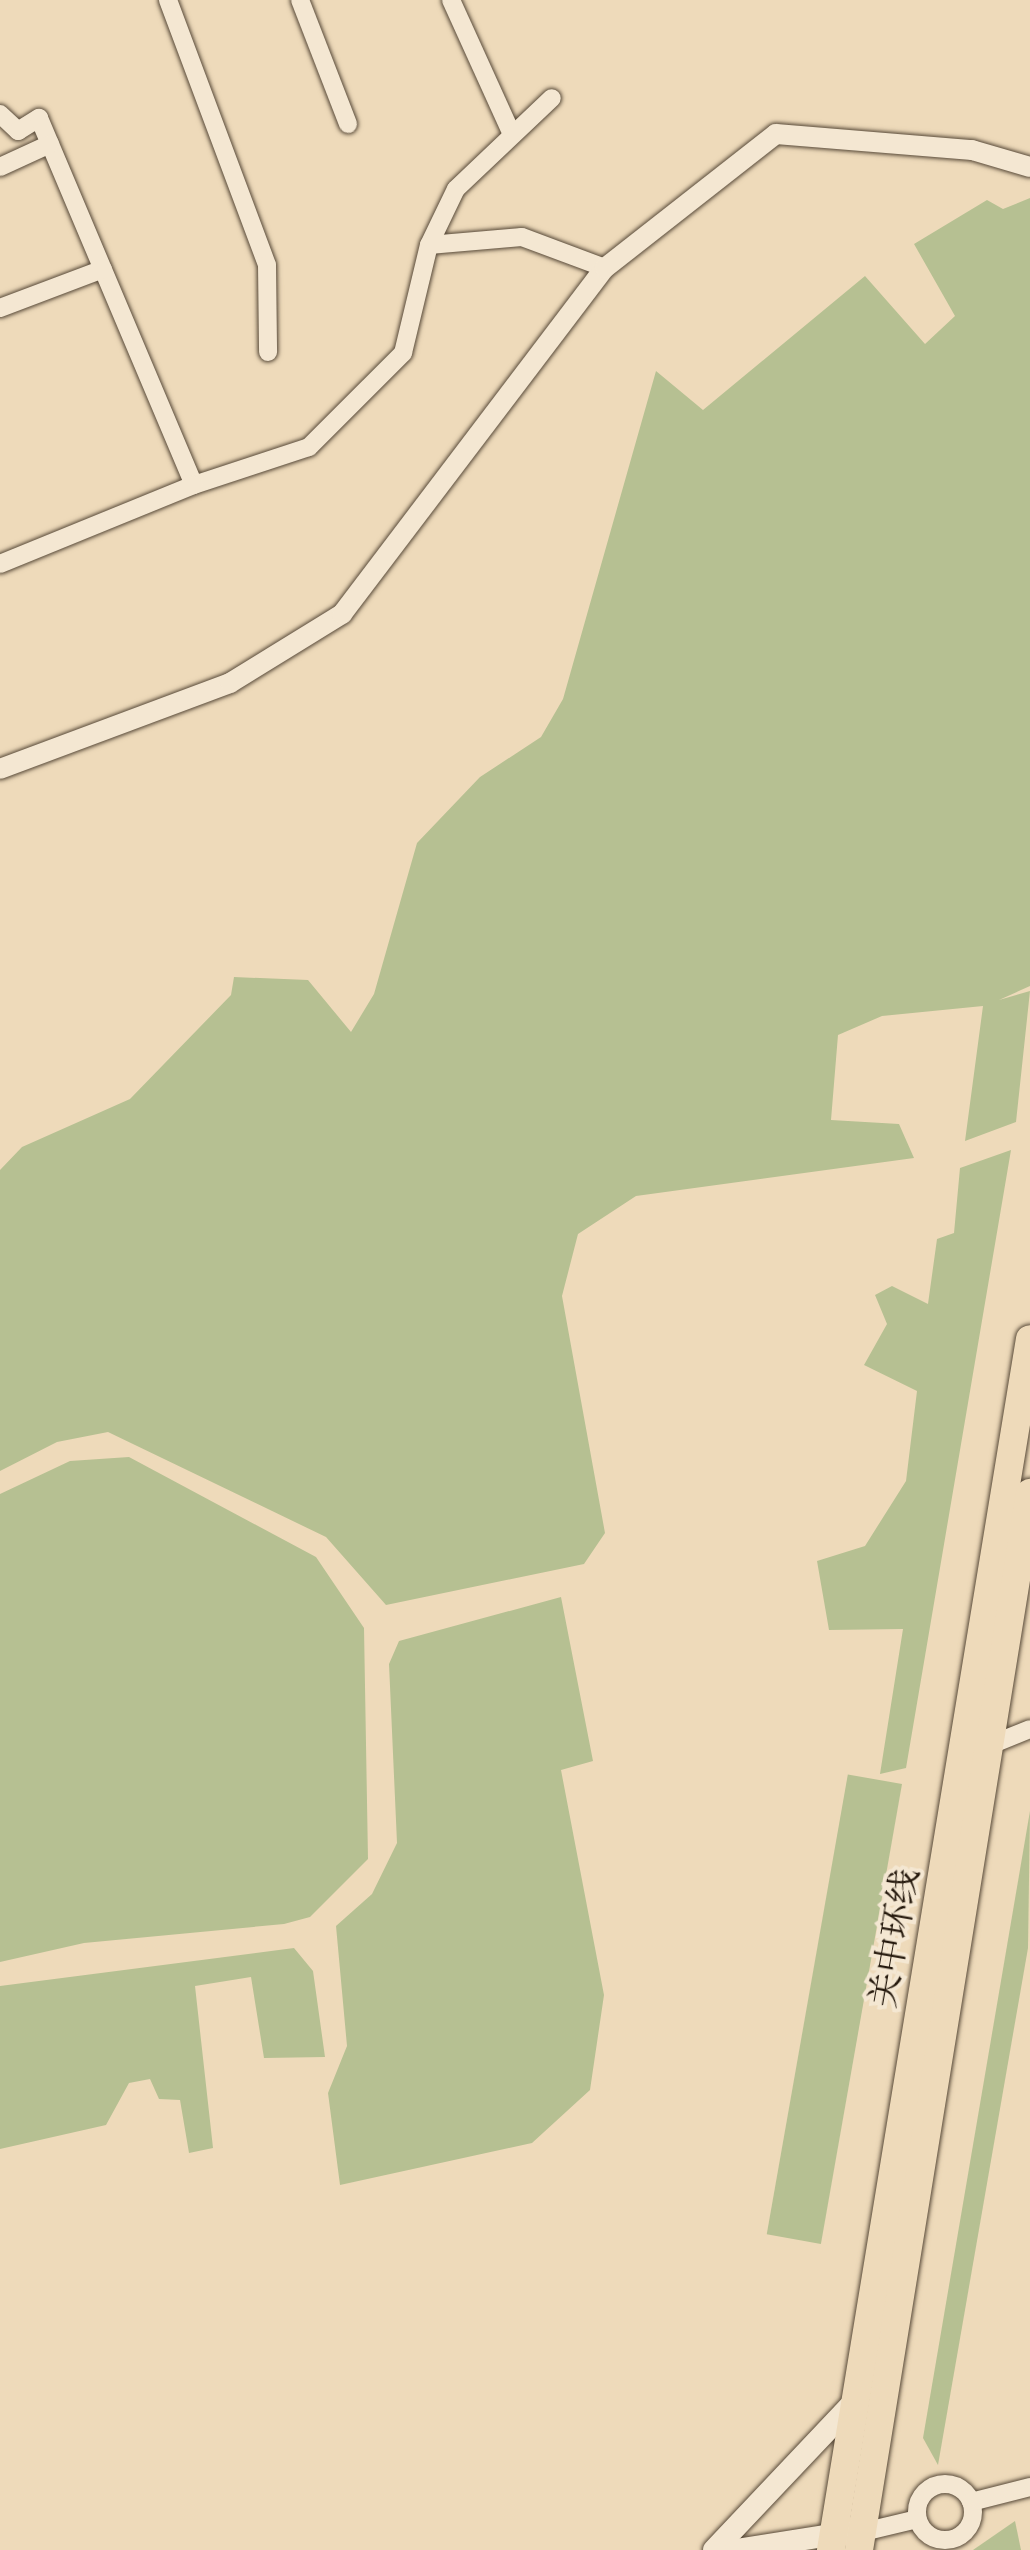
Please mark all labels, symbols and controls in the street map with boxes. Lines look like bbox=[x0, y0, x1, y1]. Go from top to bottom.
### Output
street label: 关中环线 bbox=[861, 1865, 927, 2011]

